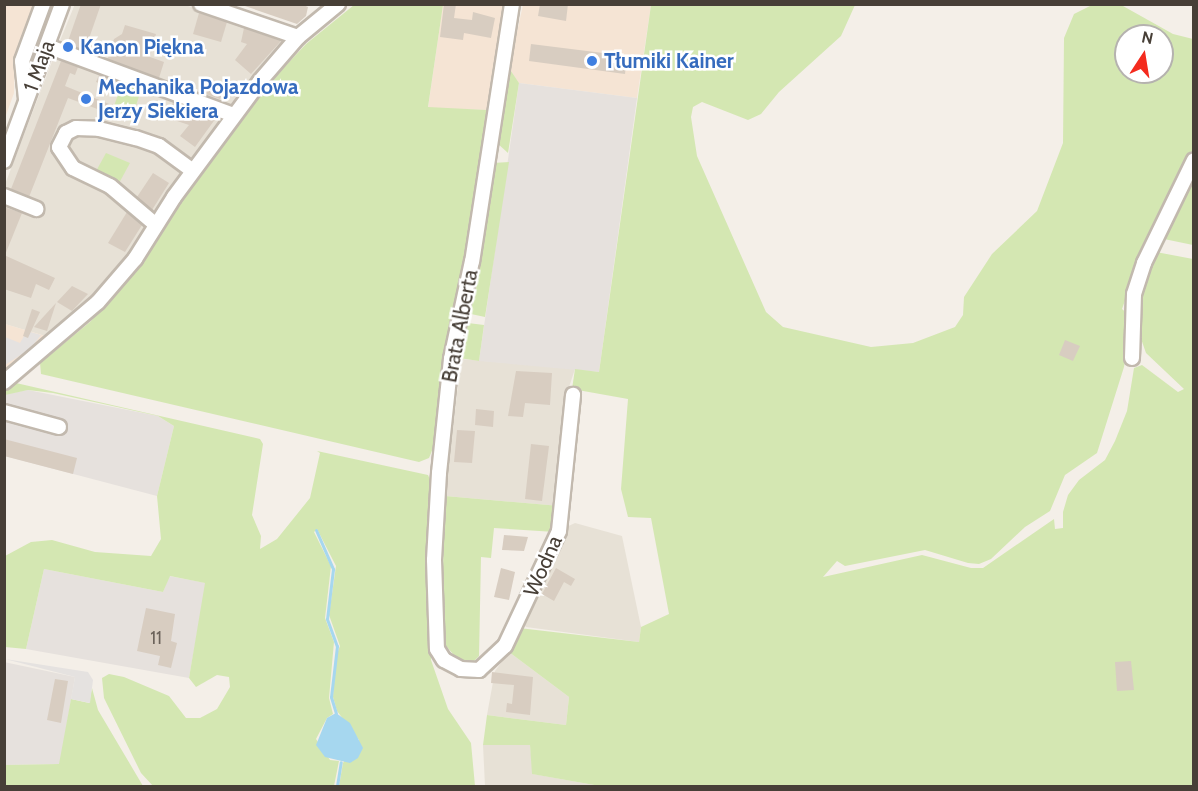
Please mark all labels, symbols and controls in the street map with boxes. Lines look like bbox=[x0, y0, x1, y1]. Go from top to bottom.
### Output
north arrow bbox=[1114, 24, 1174, 84]
text: N bbox=[1140, 27, 1155, 48]
place label: Kanon Piękna bbox=[80, 34, 204, 60]
street label: 1 Maja bbox=[18, 37, 60, 95]
marker: Kanon Piękna bbox=[61, 40, 75, 54]
place label: Tłumiki Kainer bbox=[604, 48, 734, 74]
marker: Tłumiki Kainer bbox=[585, 54, 599, 68]
place label: Mechanika Pojazdowa Jerzy Siekiera bbox=[98, 74, 298, 124]
marker: Mechanika Pojazdowa Jerzy Siekiera bbox=[79, 92, 93, 106]
street label: Brata Alberta bbox=[437, 267, 483, 385]
street label: Wodna bbox=[518, 532, 568, 600]
house number: 11 bbox=[150, 627, 162, 649]

